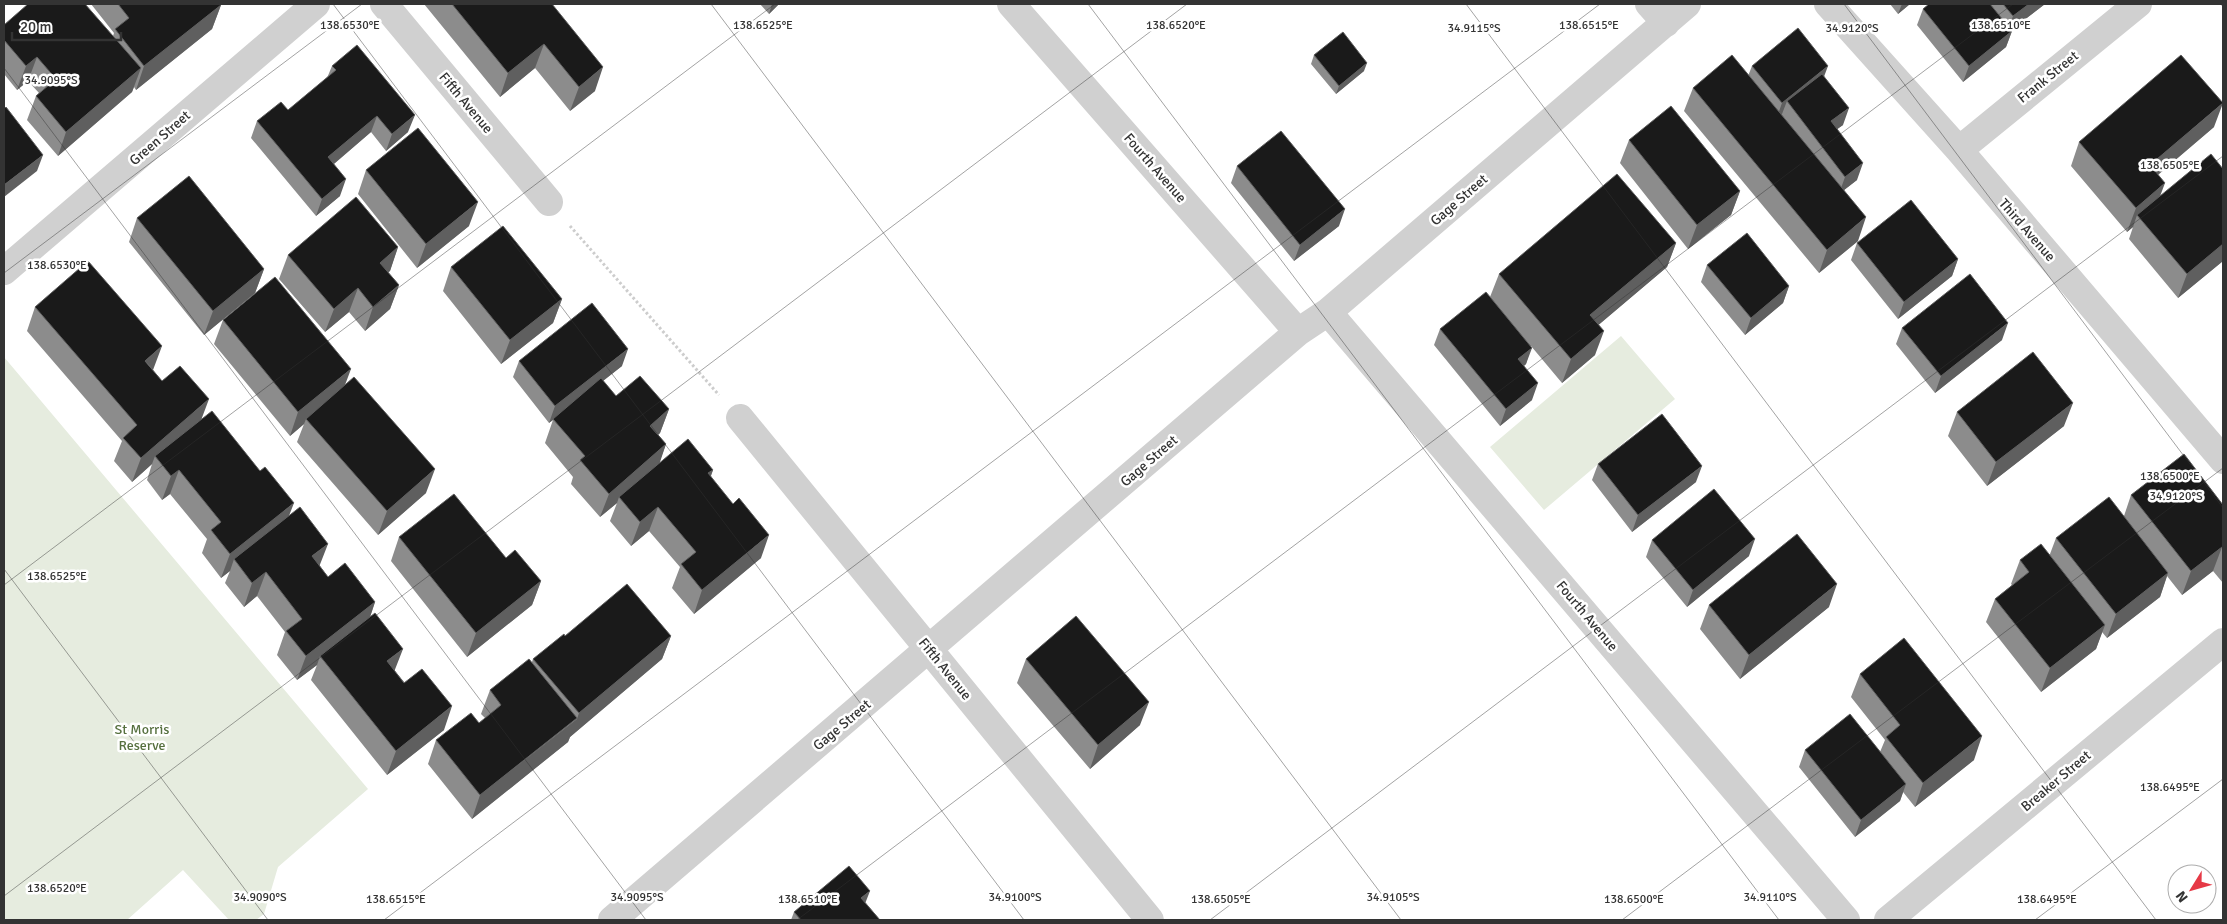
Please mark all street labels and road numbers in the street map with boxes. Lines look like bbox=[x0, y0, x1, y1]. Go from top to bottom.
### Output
street label: Frank Street bbox=[2014, 47, 2082, 107]
street label: Fifth Avenue bbox=[435, 69, 497, 137]
street label: Green Street bbox=[126, 107, 194, 169]
street label: Fourth Avenue bbox=[1120, 130, 1190, 206]
street label: Gage Street bbox=[1427, 171, 1491, 229]
street label: Third Avenue bbox=[1995, 195, 2059, 265]
street label: Gage Street bbox=[1117, 432, 1181, 490]
street label: Fourth Avenue bbox=[1553, 577, 1621, 655]
street label: Fifth Avenue bbox=[915, 635, 975, 703]
street label: Gage Street bbox=[810, 696, 874, 754]
street label: Breaker Street bbox=[2018, 747, 2094, 815]

